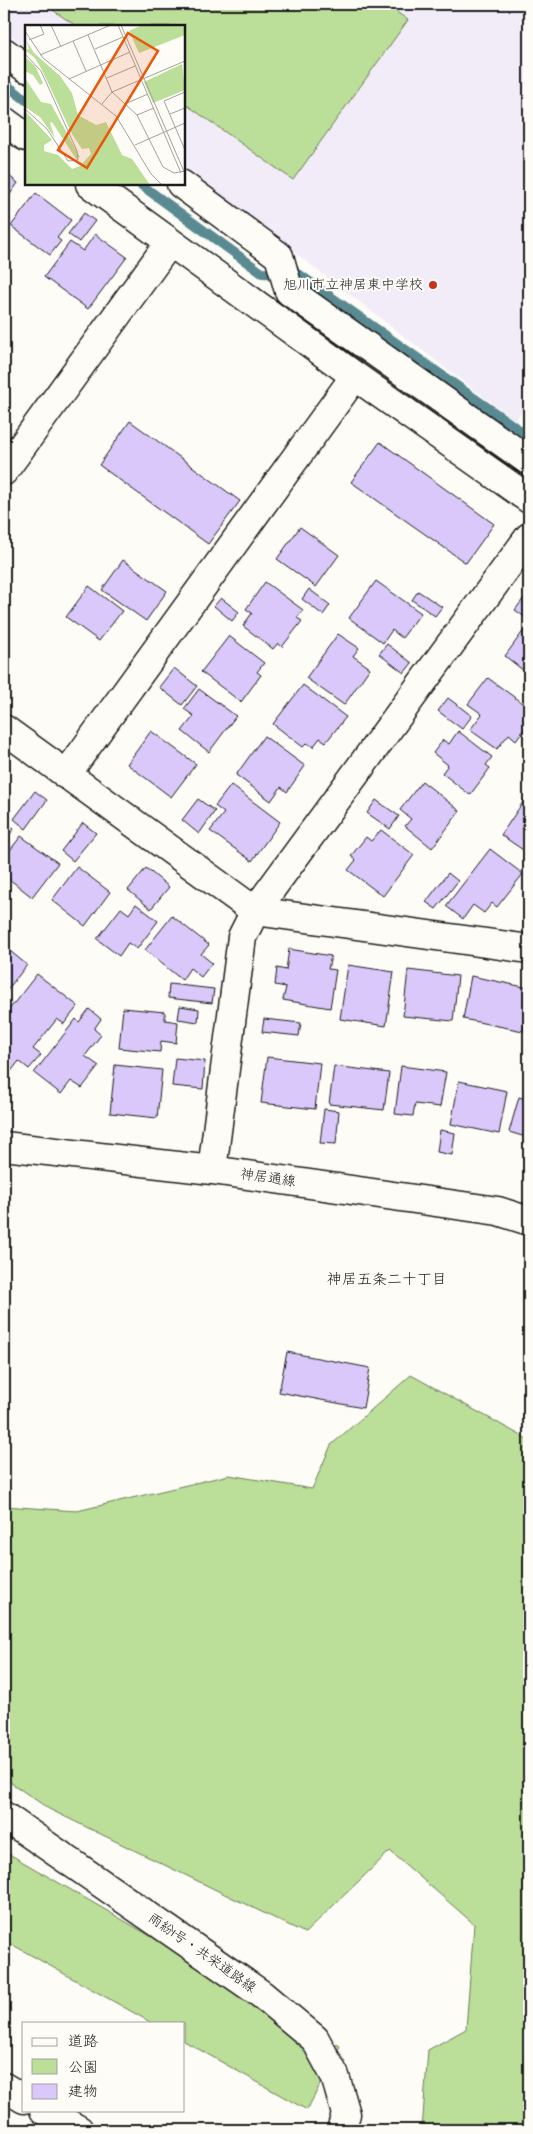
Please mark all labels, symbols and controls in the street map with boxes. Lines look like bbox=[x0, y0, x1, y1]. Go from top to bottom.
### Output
inset map bbox=[25, 25, 185, 185]
place label: 旭川市立神居東中学校 bbox=[283, 275, 423, 295]
marker: 旭川市立神居東中学校 bbox=[427, 279, 439, 291]
street label: 神居通線 bbox=[239, 1164, 297, 1192]
district label: 神居五条二十丁目 bbox=[327, 1269, 447, 1290]
street label: 雨紛1号・共栄道路線 bbox=[144, 1908, 260, 1998]
legend bbox=[22, 2022, 185, 2112]
text: 道路 bbox=[68, 2031, 98, 2052]
text: 公園 bbox=[68, 2057, 98, 2078]
text: 建物 bbox=[68, 2081, 98, 2102]

